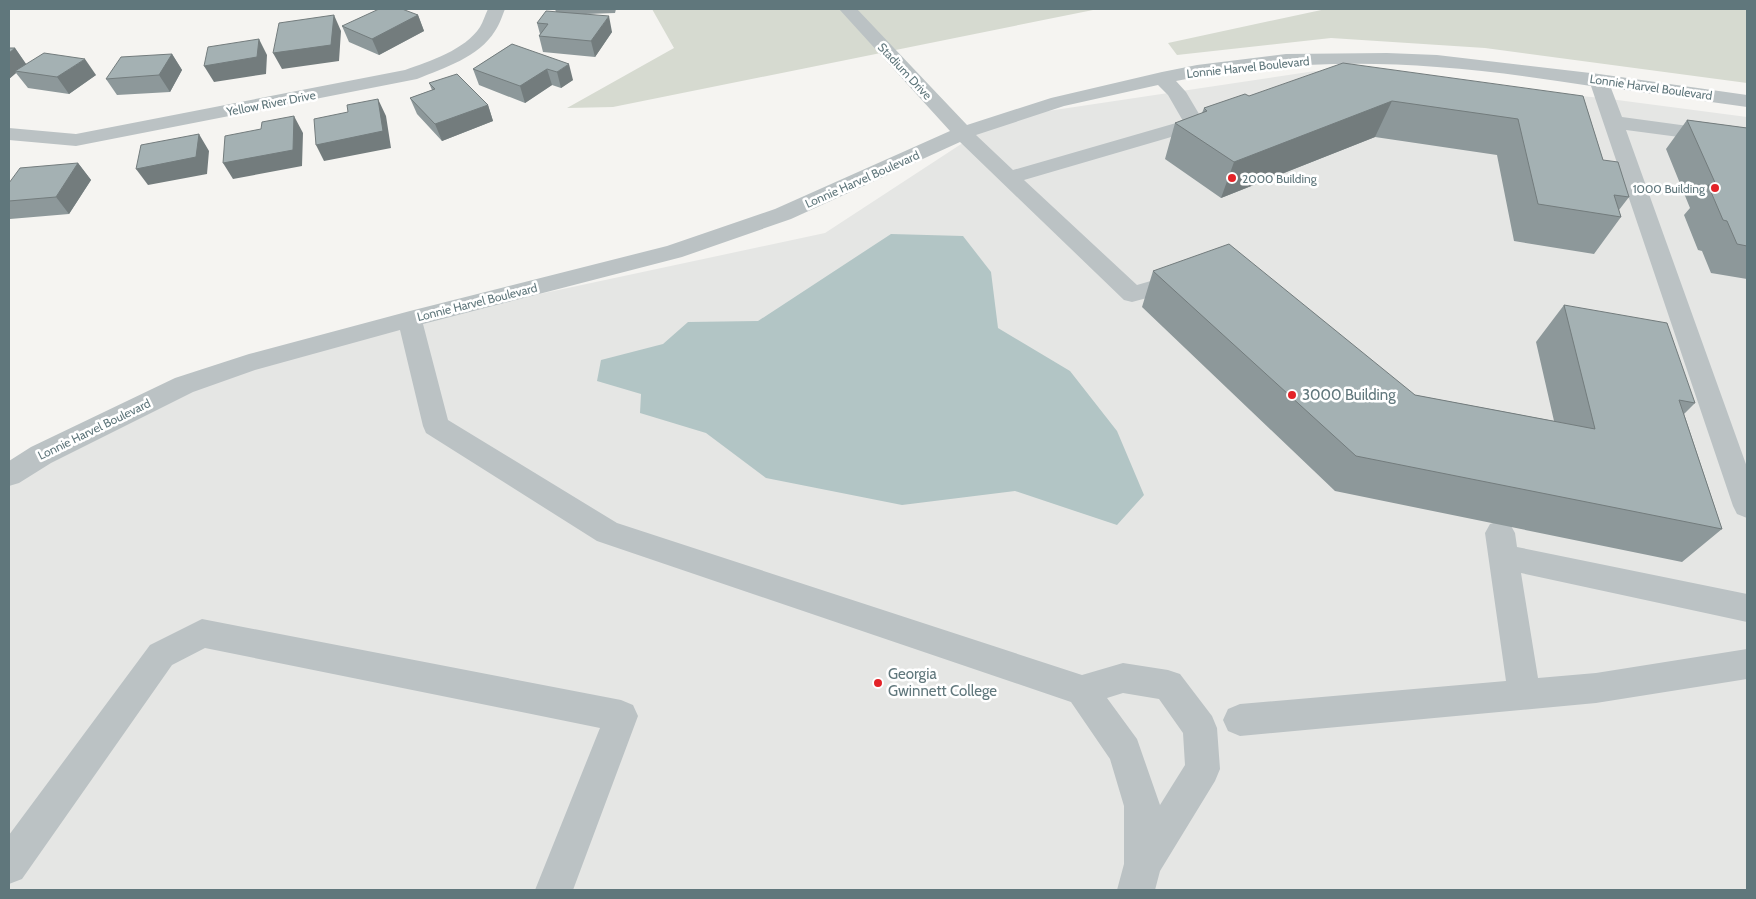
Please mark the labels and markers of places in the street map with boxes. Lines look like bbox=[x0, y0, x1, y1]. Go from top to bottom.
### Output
place label: 2000 Building bbox=[1242, 171, 1318, 186]
marker: 2000 Building bbox=[1226, 172, 1238, 184]
place label: 1000 Building bbox=[1633, 181, 1706, 196]
marker: 1000 Building bbox=[1709, 182, 1721, 194]
place label: 3000 Building bbox=[1302, 386, 1396, 404]
marker: 3000 Building bbox=[1286, 389, 1298, 401]
place label: Georgia Gwinnett College bbox=[888, 665, 997, 700]
marker: Georgia Gwinnett College bbox=[872, 677, 884, 689]

